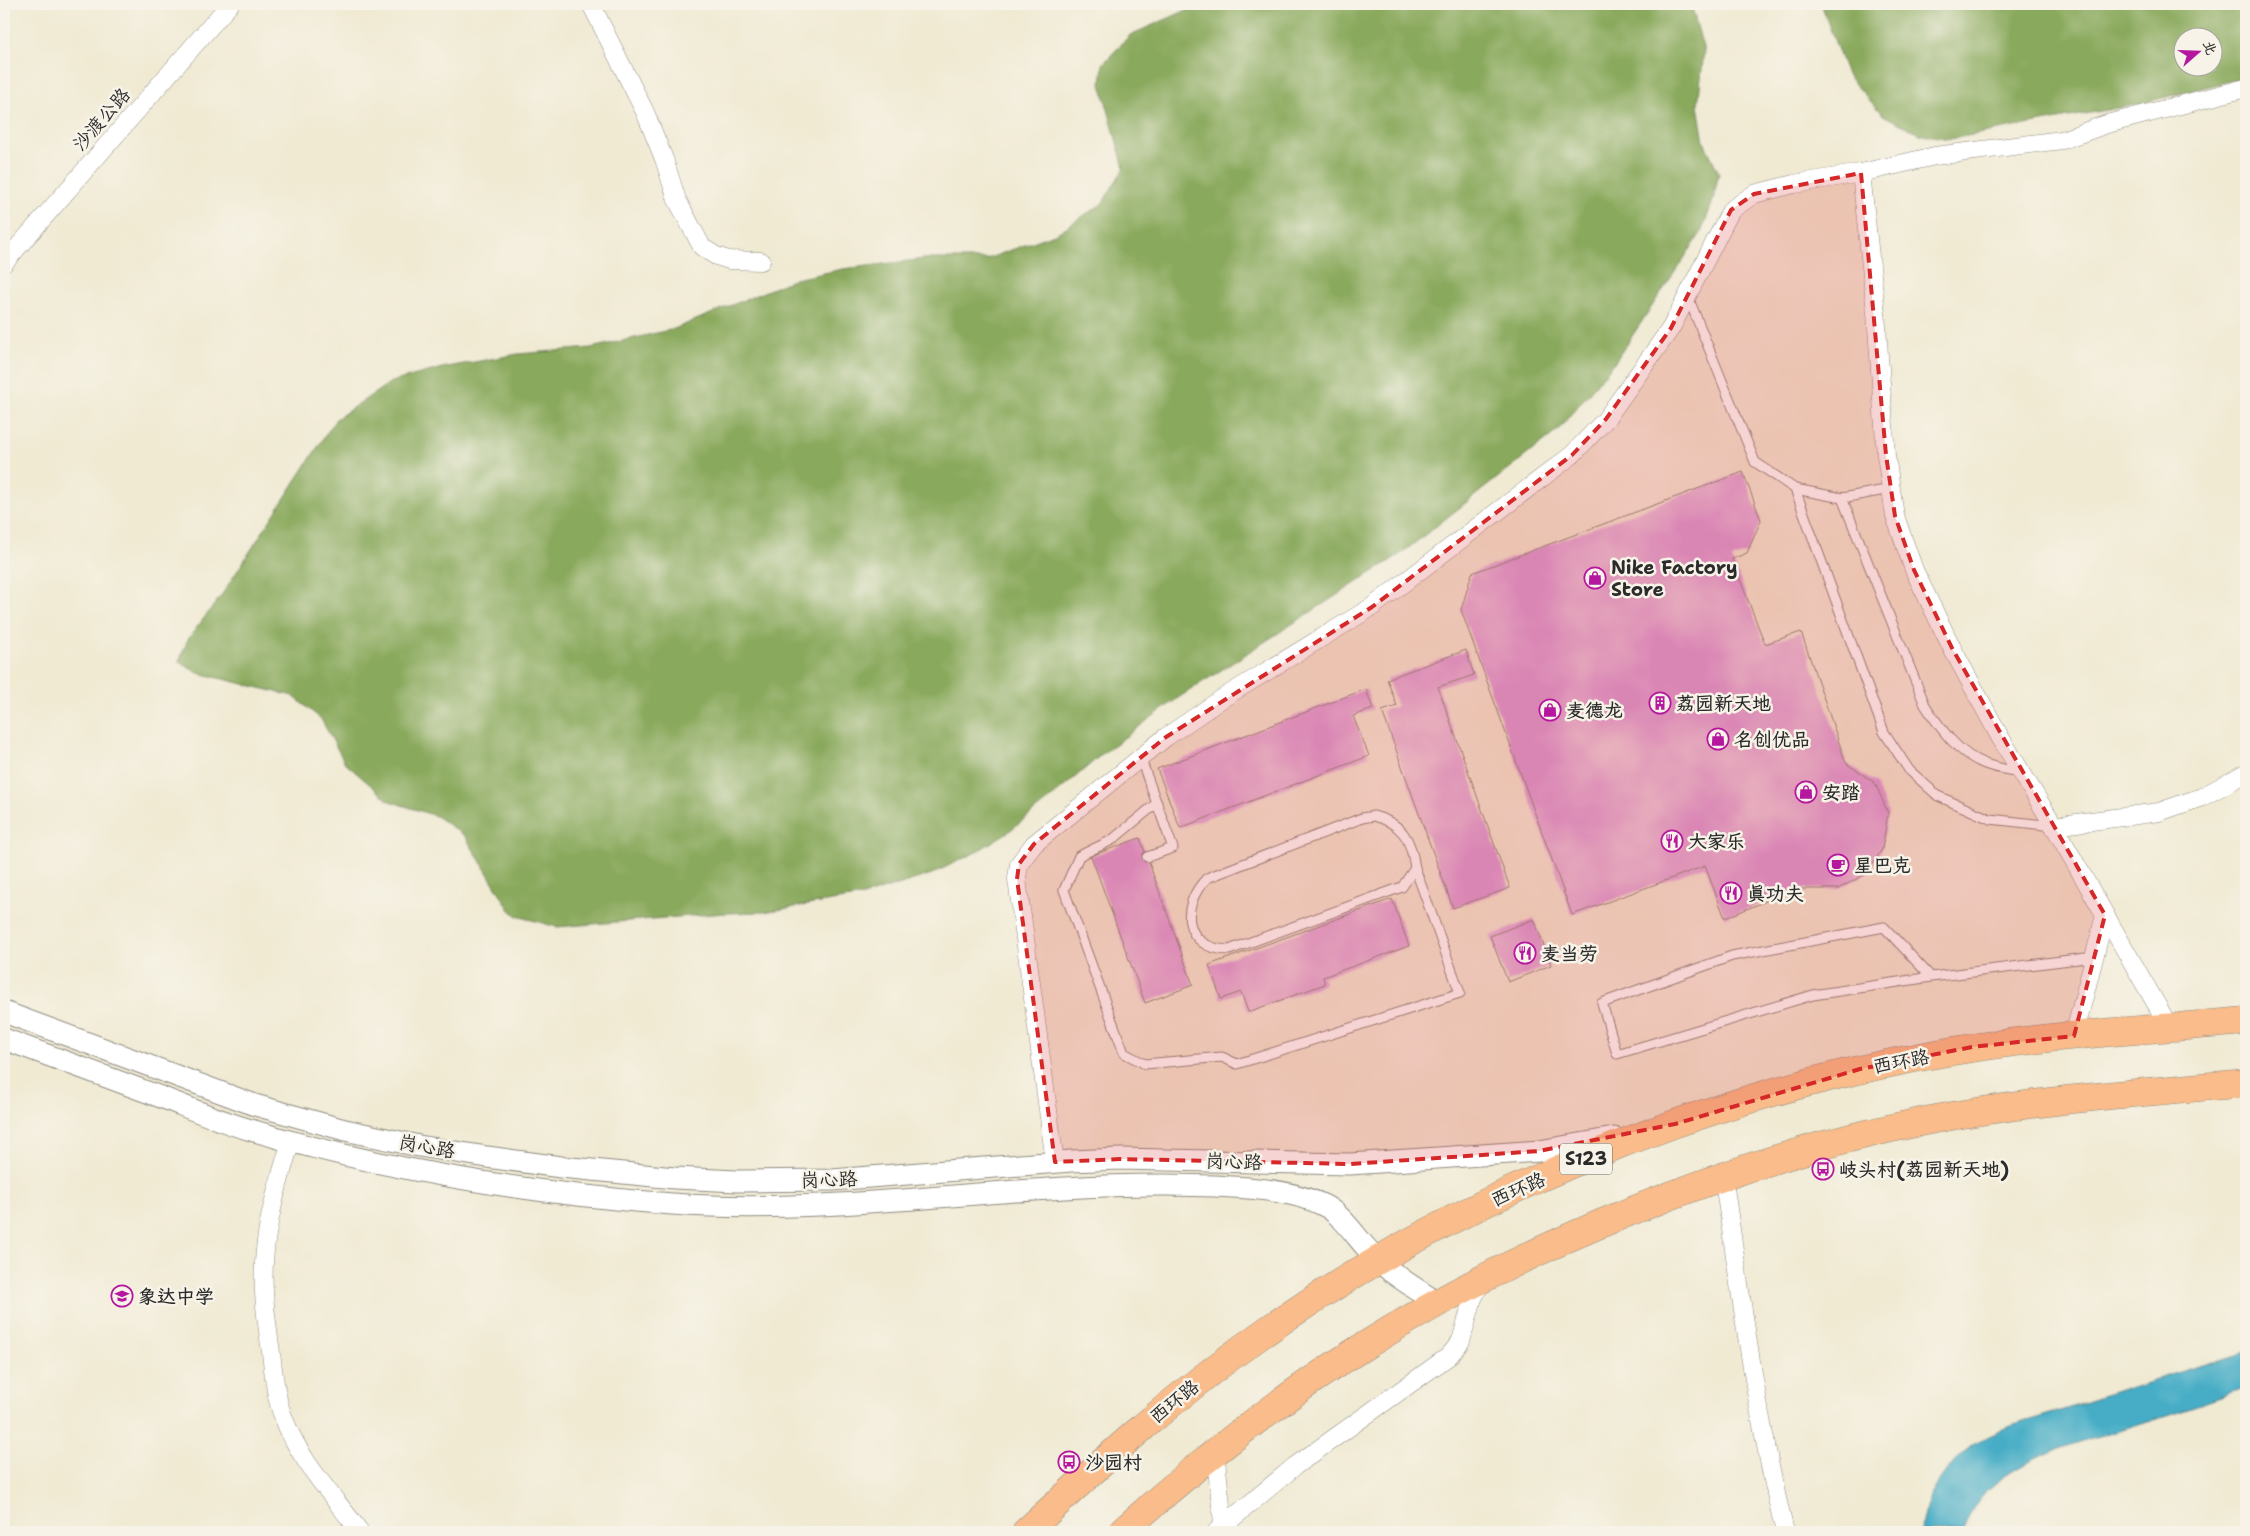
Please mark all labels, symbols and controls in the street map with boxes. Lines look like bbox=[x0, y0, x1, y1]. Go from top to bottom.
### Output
north arrow bbox=[2172, 28, 2222, 78]
text: 北 bbox=[2199, 38, 2221, 57]
street label: 沙渡公路 bbox=[67, 82, 136, 156]
place label: Nike Factory Store bbox=[1611, 555, 1738, 602]
shop icon: Nike Factory Store bbox=[1583, 566, 1607, 590]
building icon: 荔园新天地 bbox=[1648, 691, 1672, 715]
place label: 荔园新天地 bbox=[1676, 691, 1771, 716]
shop icon: 麦德龙 bbox=[1538, 698, 1562, 722]
place label: 麦德龙 bbox=[1566, 698, 1623, 723]
shop icon: 名创优品 bbox=[1706, 727, 1730, 751]
place label: 名创优品 bbox=[1734, 727, 1810, 752]
shop icon: 安踏 bbox=[1794, 780, 1818, 804]
place label: 安踏 bbox=[1822, 780, 1860, 805]
restaurant icon: 大家乐 bbox=[1660, 829, 1684, 853]
place label: 大家乐 bbox=[1688, 829, 1745, 854]
cafe icon: 星巴克 bbox=[1826, 853, 1850, 877]
place label: 星巴克 bbox=[1854, 853, 1911, 878]
restaurant icon: 真功夫 bbox=[1719, 881, 1743, 905]
place label: 真功夫 bbox=[1747, 881, 1804, 906]
restaurant icon: 麦当劳 bbox=[1513, 941, 1537, 965]
place label: 麦当劳 bbox=[1541, 941, 1598, 966]
street label: 西环路 bbox=[1871, 1044, 1931, 1079]
street label: 岗心路 bbox=[397, 1129, 457, 1164]
road number: S123 bbox=[1560, 1144, 1612, 1174]
street label: 岗心路 bbox=[1205, 1148, 1263, 1175]
bus stop icon: 岐头村(荔园新天地) bbox=[1811, 1157, 1835, 1181]
place label: 岐头村(荔园新天地) bbox=[1839, 1157, 2009, 1182]
street label: 岗心路 bbox=[800, 1166, 858, 1193]
street label: 西环路 bbox=[1487, 1166, 1549, 1212]
school or university icon: 象达中学 bbox=[110, 1284, 134, 1308]
place label: 象达中学 bbox=[138, 1284, 214, 1309]
street label: 西环路 bbox=[1144, 1374, 1204, 1429]
bus stop icon: 沙园村 bbox=[1057, 1450, 1081, 1474]
place label: 沙园村 bbox=[1085, 1450, 1142, 1475]

